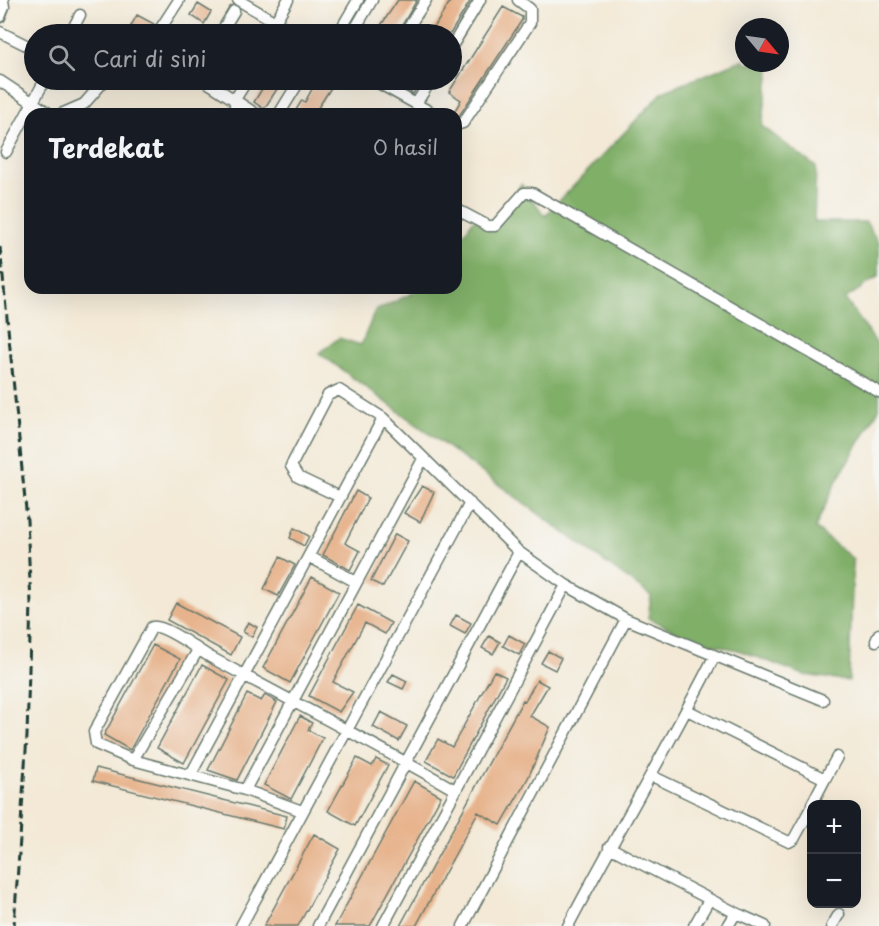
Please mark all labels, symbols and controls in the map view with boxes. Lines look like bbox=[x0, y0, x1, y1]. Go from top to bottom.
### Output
north arrow bbox=[735, 18, 789, 72]
search box bbox=[24, 24, 462, 90]
icon: search bbox=[45, 41, 78, 74]
text: Cari di sini bbox=[93, 41, 206, 74]
text: Terdekat bbox=[48, 128, 165, 167]
text: 0 hasil bbox=[373, 132, 438, 162]
map controls bbox=[807, 800, 861, 908]
button: + bbox=[807, 800, 861, 854]
button: − bbox=[807, 854, 861, 908]

